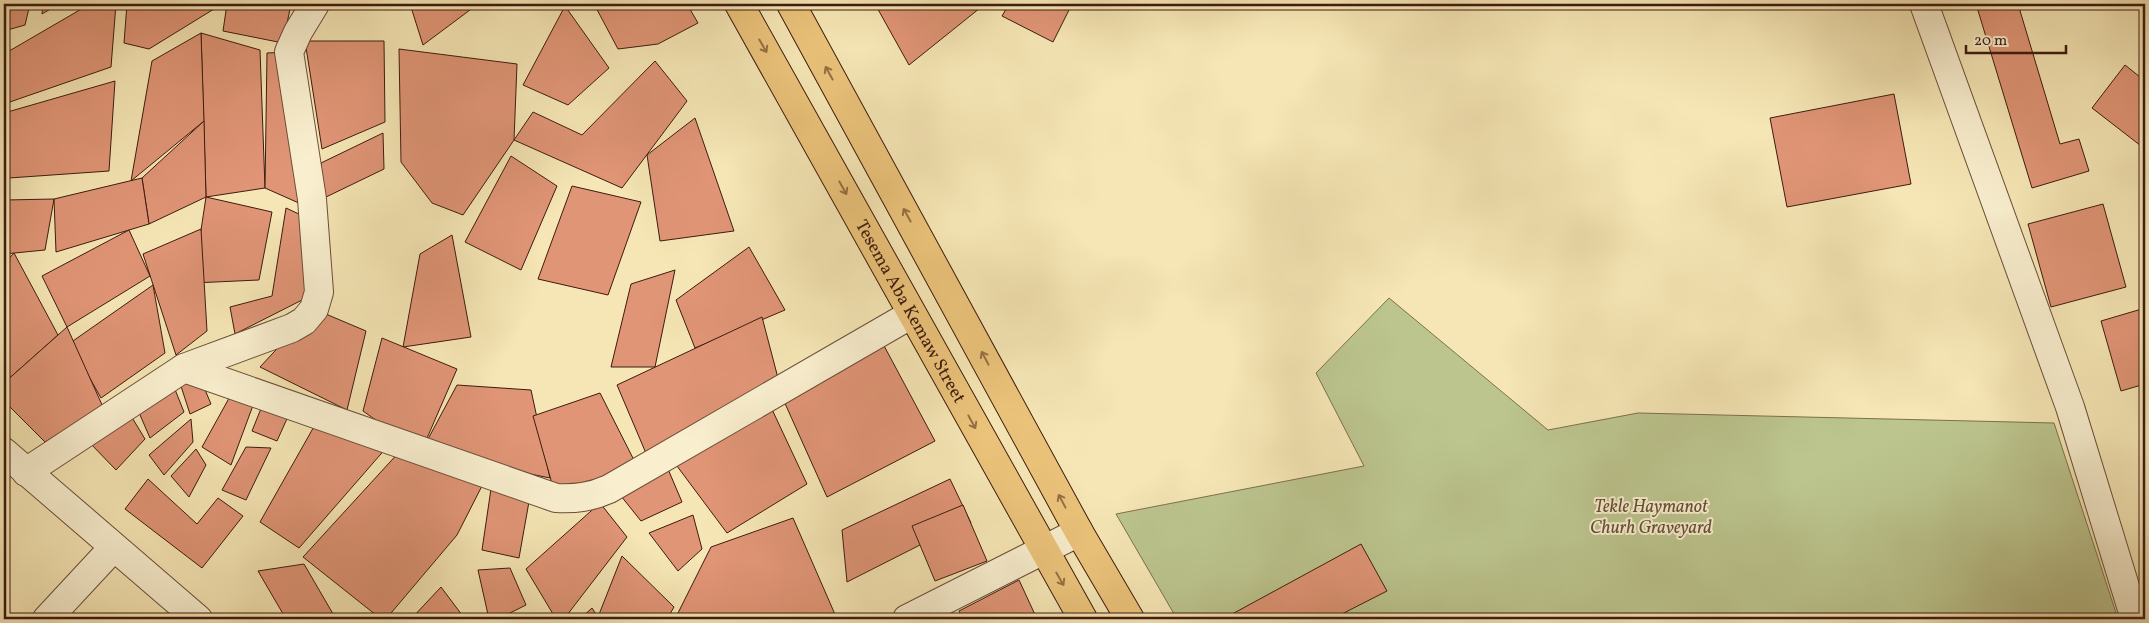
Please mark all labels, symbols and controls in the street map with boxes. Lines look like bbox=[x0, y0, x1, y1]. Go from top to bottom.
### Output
scale bar bbox=[1966, 22, 2066, 54]
text: 20 m bbox=[1974, 31, 2007, 52]
one-way arrow bbox=[759, 39, 769, 53]
one-way arrow bbox=[824, 66, 833, 81]
one-way arrow bbox=[839, 180, 848, 195]
one-way arrow bbox=[902, 209, 912, 223]
street label: Tesema Aba Kemaw Street bbox=[848, 216, 971, 408]
one-way arrow bbox=[980, 351, 989, 366]
one-way arrow bbox=[968, 414, 977, 429]
one-way arrow bbox=[1057, 494, 1067, 509]
park label: Tekle Haymanot Churh Graveyard bbox=[1590, 495, 1712, 541]
one-way arrow bbox=[1055, 572, 1065, 586]

